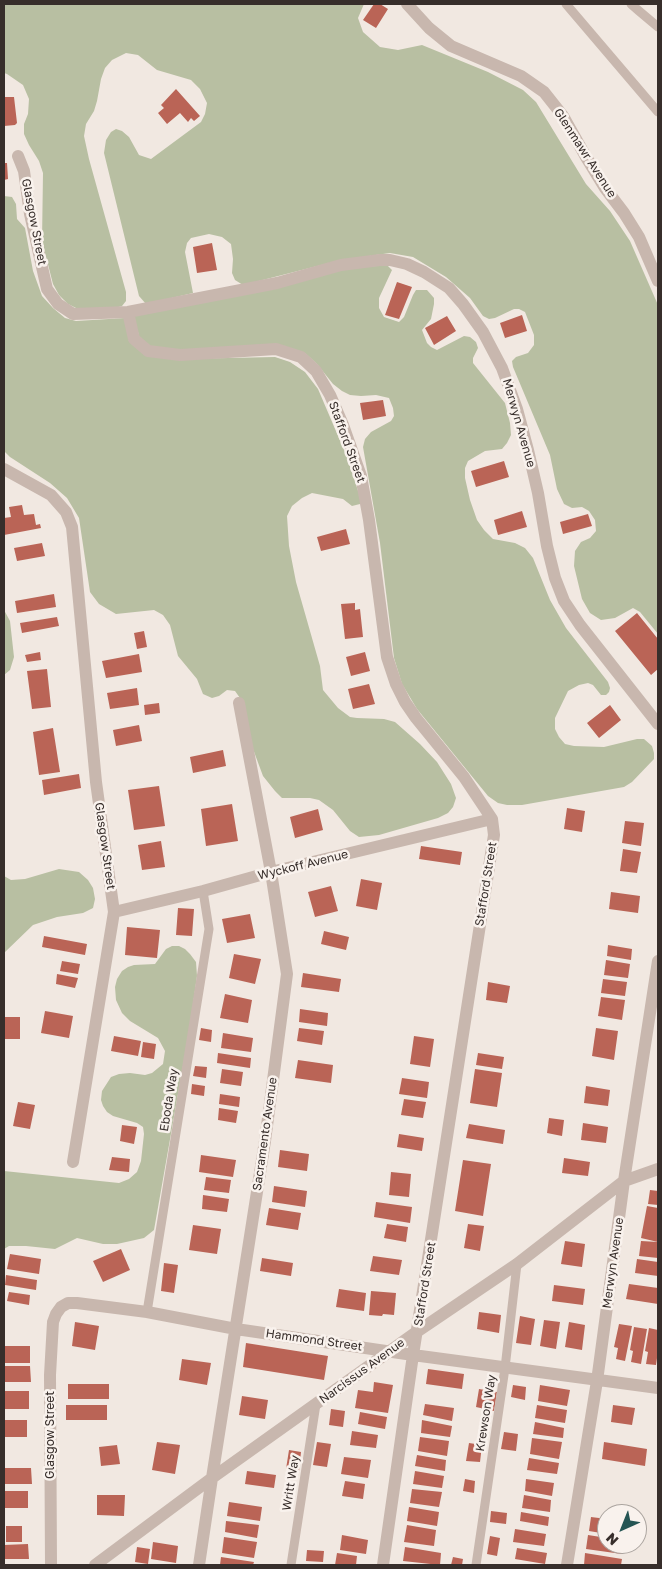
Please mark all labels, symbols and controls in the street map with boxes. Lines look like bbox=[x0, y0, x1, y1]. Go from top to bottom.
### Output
street label: Glenmawr Avenue bbox=[551, 106, 619, 200]
street label: Glasgow Street bbox=[19, 177, 49, 267]
street label: Merwyn Avenue bbox=[499, 377, 539, 469]
street label: Stafford Street bbox=[326, 399, 368, 485]
street label: Glasgow Street bbox=[92, 801, 118, 891]
street label: Stafford Street bbox=[472, 841, 500, 927]
street label: Wyckoff Avenue bbox=[256, 847, 350, 883]
street label: Eboda Way bbox=[157, 1068, 181, 1132]
street label: Sacramento Avenue bbox=[250, 1076, 280, 1192]
street label: Merwyn Avenue bbox=[599, 1217, 627, 1309]
street label: Stafford Street bbox=[411, 1241, 439, 1327]
street label: Hammond Street bbox=[265, 1326, 363, 1354]
street label: Narcissus Avenue bbox=[317, 1335, 407, 1407]
street label: Krewson Way bbox=[473, 1374, 499, 1452]
street label: Glasgow Street bbox=[43, 1391, 57, 1479]
street label: Writt Way bbox=[280, 1454, 302, 1512]
north arrow bbox=[597, 1504, 647, 1554]
text: N bbox=[602, 1530, 622, 1549]

